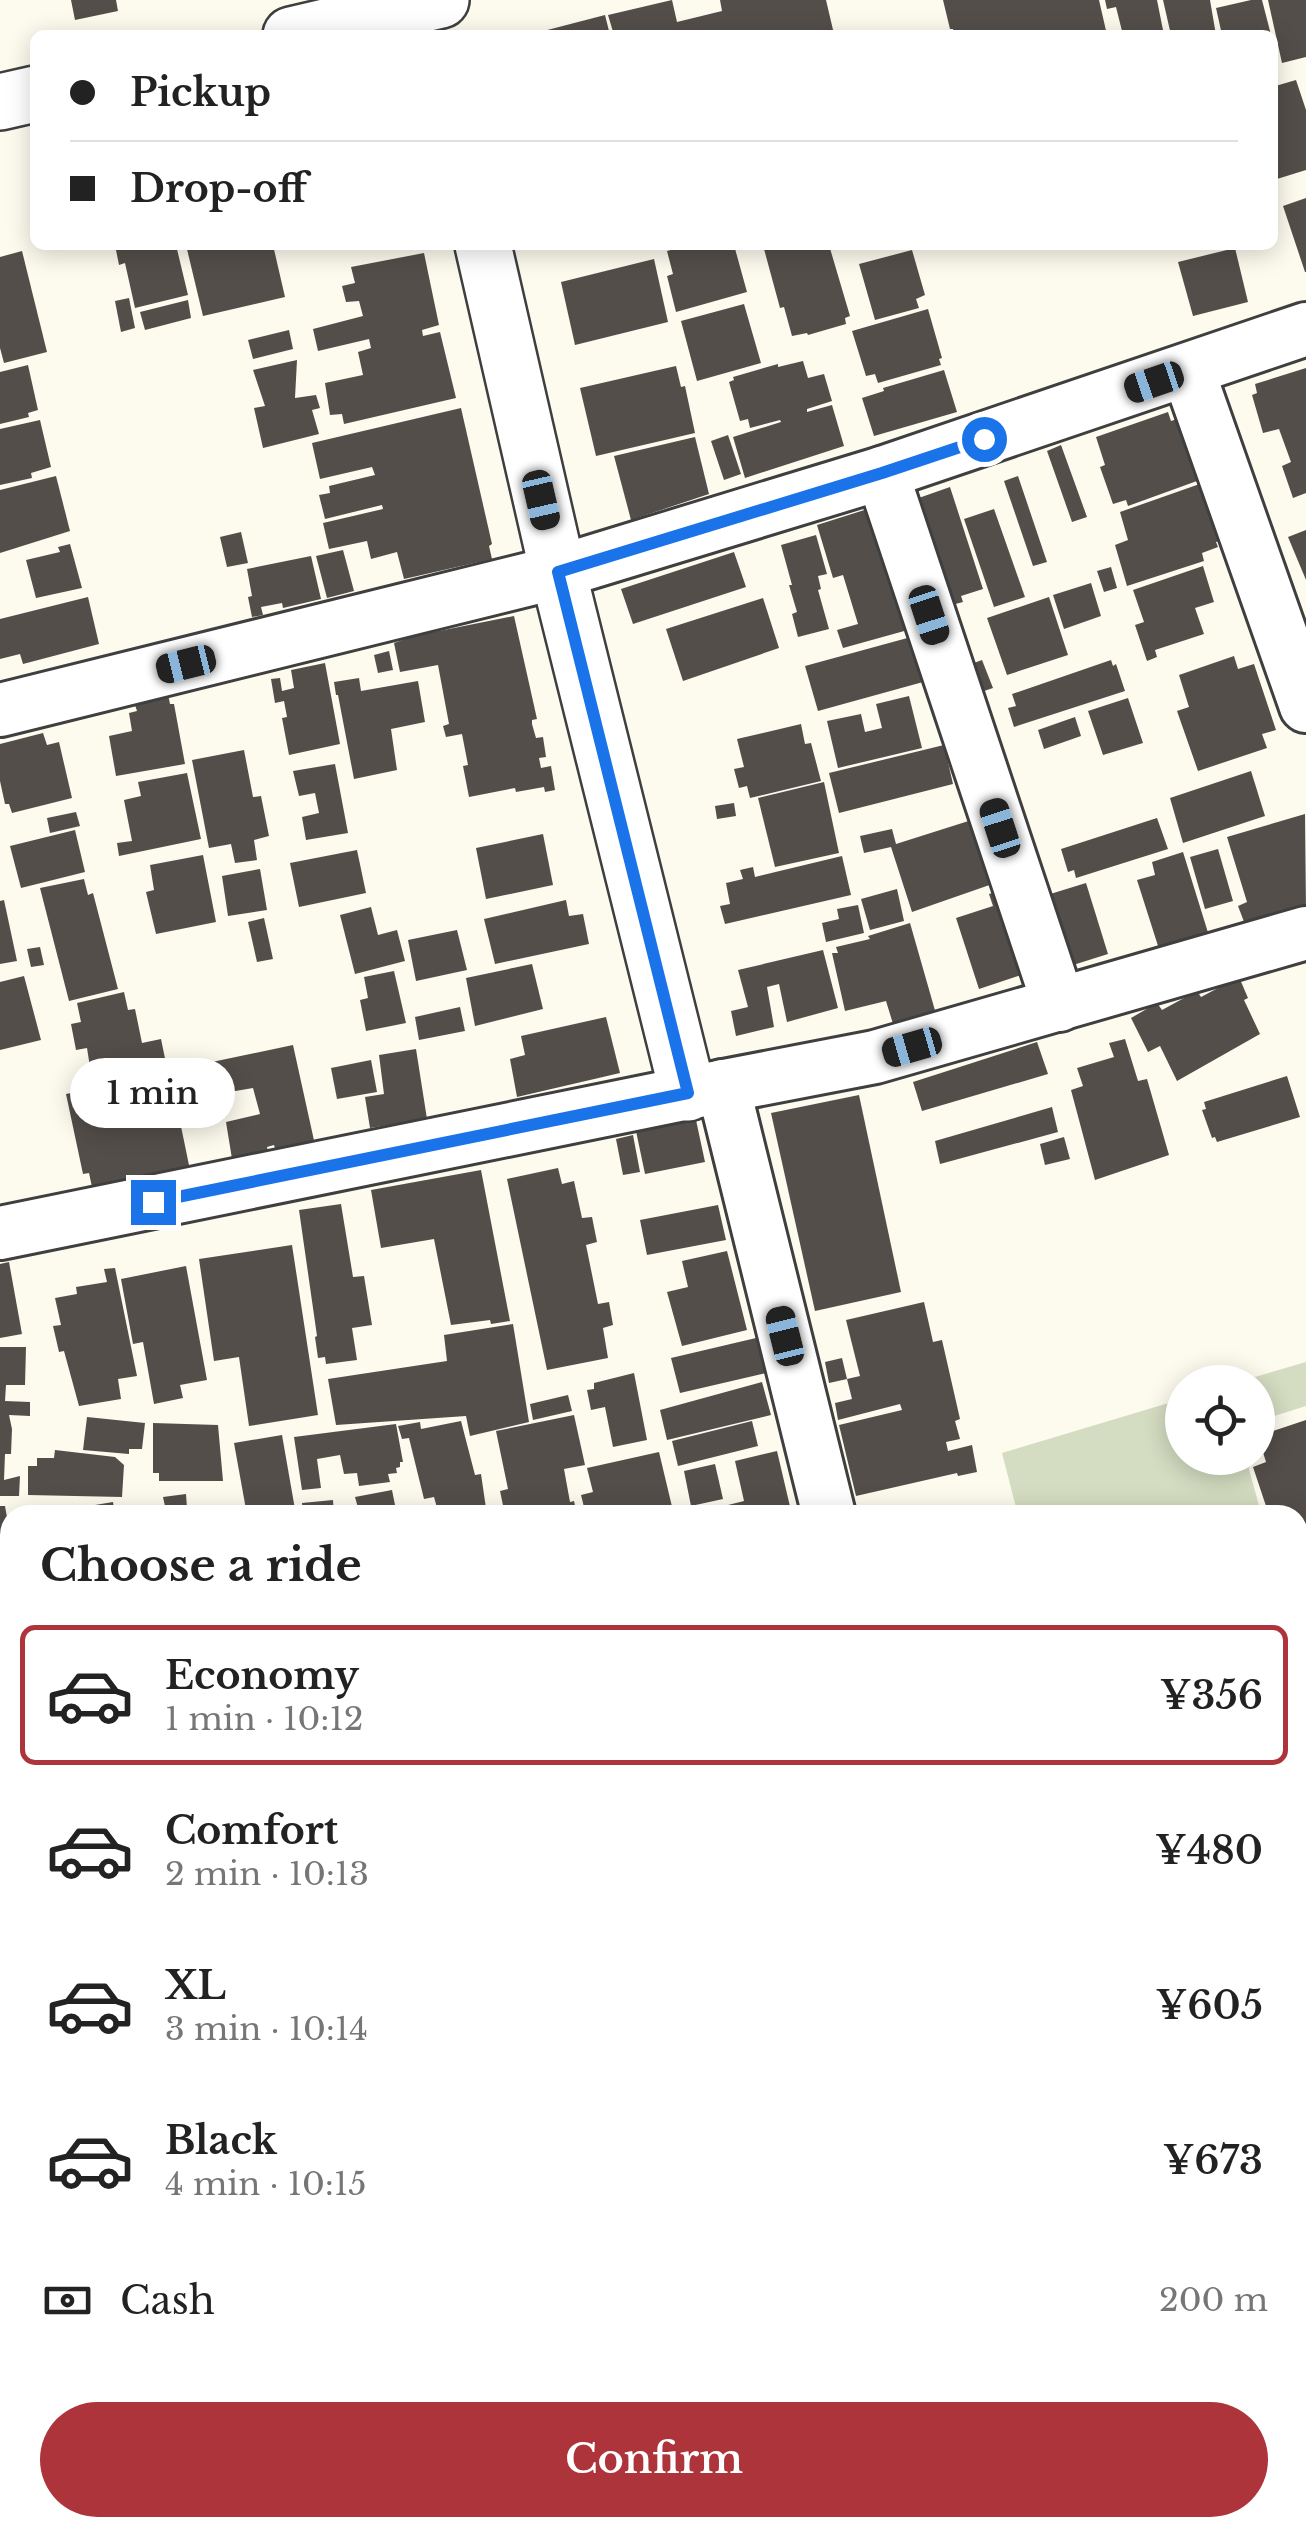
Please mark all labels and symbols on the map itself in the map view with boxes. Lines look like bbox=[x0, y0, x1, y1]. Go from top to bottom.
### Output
car bbox=[1121, 358, 1187, 406]
route start bbox=[962, 417, 1007, 462]
car bbox=[520, 467, 562, 533]
car bbox=[905, 582, 953, 648]
car bbox=[153, 642, 219, 686]
car bbox=[976, 795, 1024, 861]
car bbox=[879, 1024, 945, 1070]
callout: 1 min bbox=[70, 1057, 236, 1127]
route end bbox=[131, 1180, 176, 1225]
car bbox=[763, 1303, 807, 1369]

